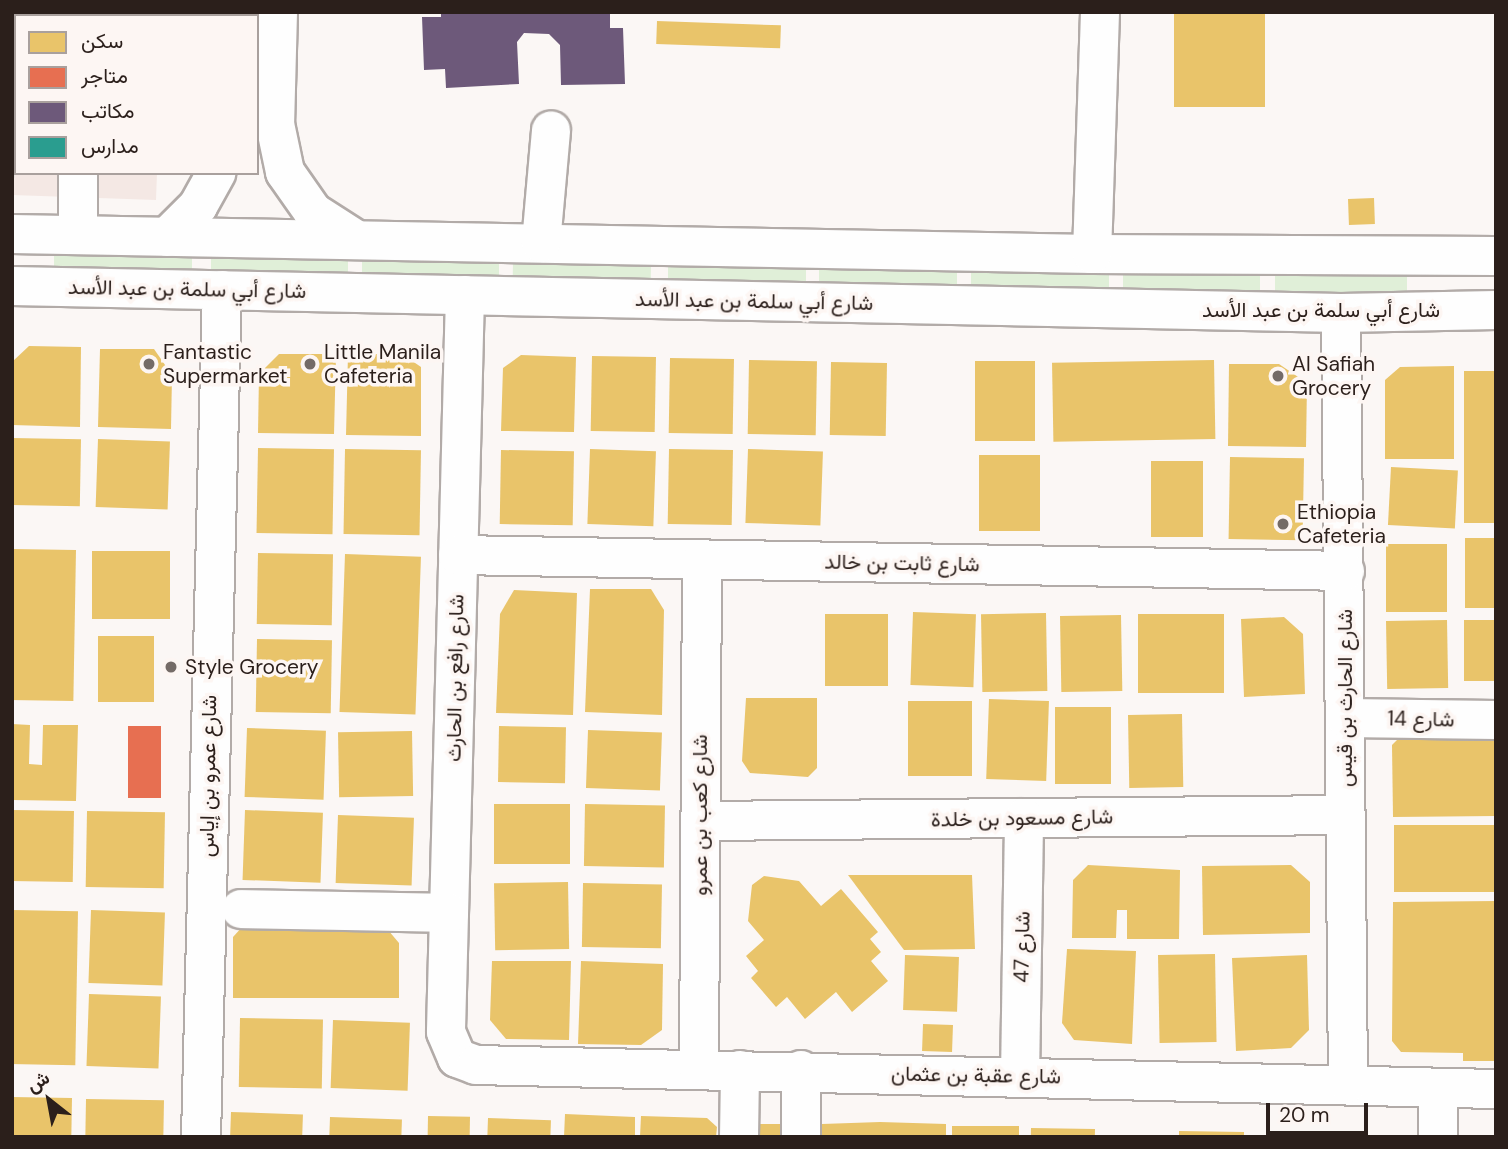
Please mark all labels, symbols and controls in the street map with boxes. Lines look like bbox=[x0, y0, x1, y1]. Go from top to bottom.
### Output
legend bbox=[14, 14, 259, 175]
text: سكن bbox=[81, 27, 123, 55]
text: متاجر bbox=[81, 62, 128, 90]
text: مكاتب bbox=[81, 97, 134, 125]
text: مدارس bbox=[81, 132, 139, 160]
street label: شارع أبي سلمة بن عبد الأسد bbox=[68, 274, 306, 304]
street label: شارع أبي سلمة بن عبد الأسد bbox=[635, 286, 873, 316]
street label: شارع أبي سلمة بن عبد الأسد bbox=[1202, 297, 1440, 323]
place label: Fantastic Supermarket bbox=[163, 339, 288, 389]
place label: Little Manila Cafeteria bbox=[324, 339, 441, 389]
place label: Al Safiah Grocery bbox=[1292, 351, 1375, 401]
marker: Fantastic Supermarket bbox=[141, 356, 157, 372]
marker: Little Manila Cafeteria bbox=[302, 356, 318, 372]
marker: Al Safiah Grocery bbox=[1270, 368, 1286, 384]
place label: Ethiopia Cafeteria bbox=[1297, 499, 1386, 549]
marker: Ethiopia Cafeteria bbox=[1275, 516, 1291, 532]
street label: شارع ثابت بن خالد bbox=[824, 549, 980, 577]
street label: شارع رافع بن الحارث bbox=[441, 594, 469, 762]
street label: شارع الحارث بن قيس bbox=[1332, 609, 1358, 787]
place label: Style Grocery bbox=[185, 654, 318, 680]
marker: Style Grocery bbox=[163, 659, 179, 675]
street label: شارع عمرو بن إياس bbox=[194, 695, 222, 857]
street label: شارع 14 bbox=[1387, 706, 1455, 732]
street label: شارع كعب بن عمرو bbox=[687, 734, 713, 896]
street label: شارع مسعود بن خلدة bbox=[931, 804, 1113, 832]
street label: شارع 47 bbox=[1009, 911, 1035, 983]
street label: شارع عقبة بن عثمان bbox=[891, 1061, 1061, 1089]
north arrow bbox=[14, 1065, 84, 1135]
text: ش bbox=[22, 1065, 54, 1098]
scale bar bbox=[1270, 1090, 1372, 1134]
text: 20 m bbox=[1279, 1101, 1330, 1129]

